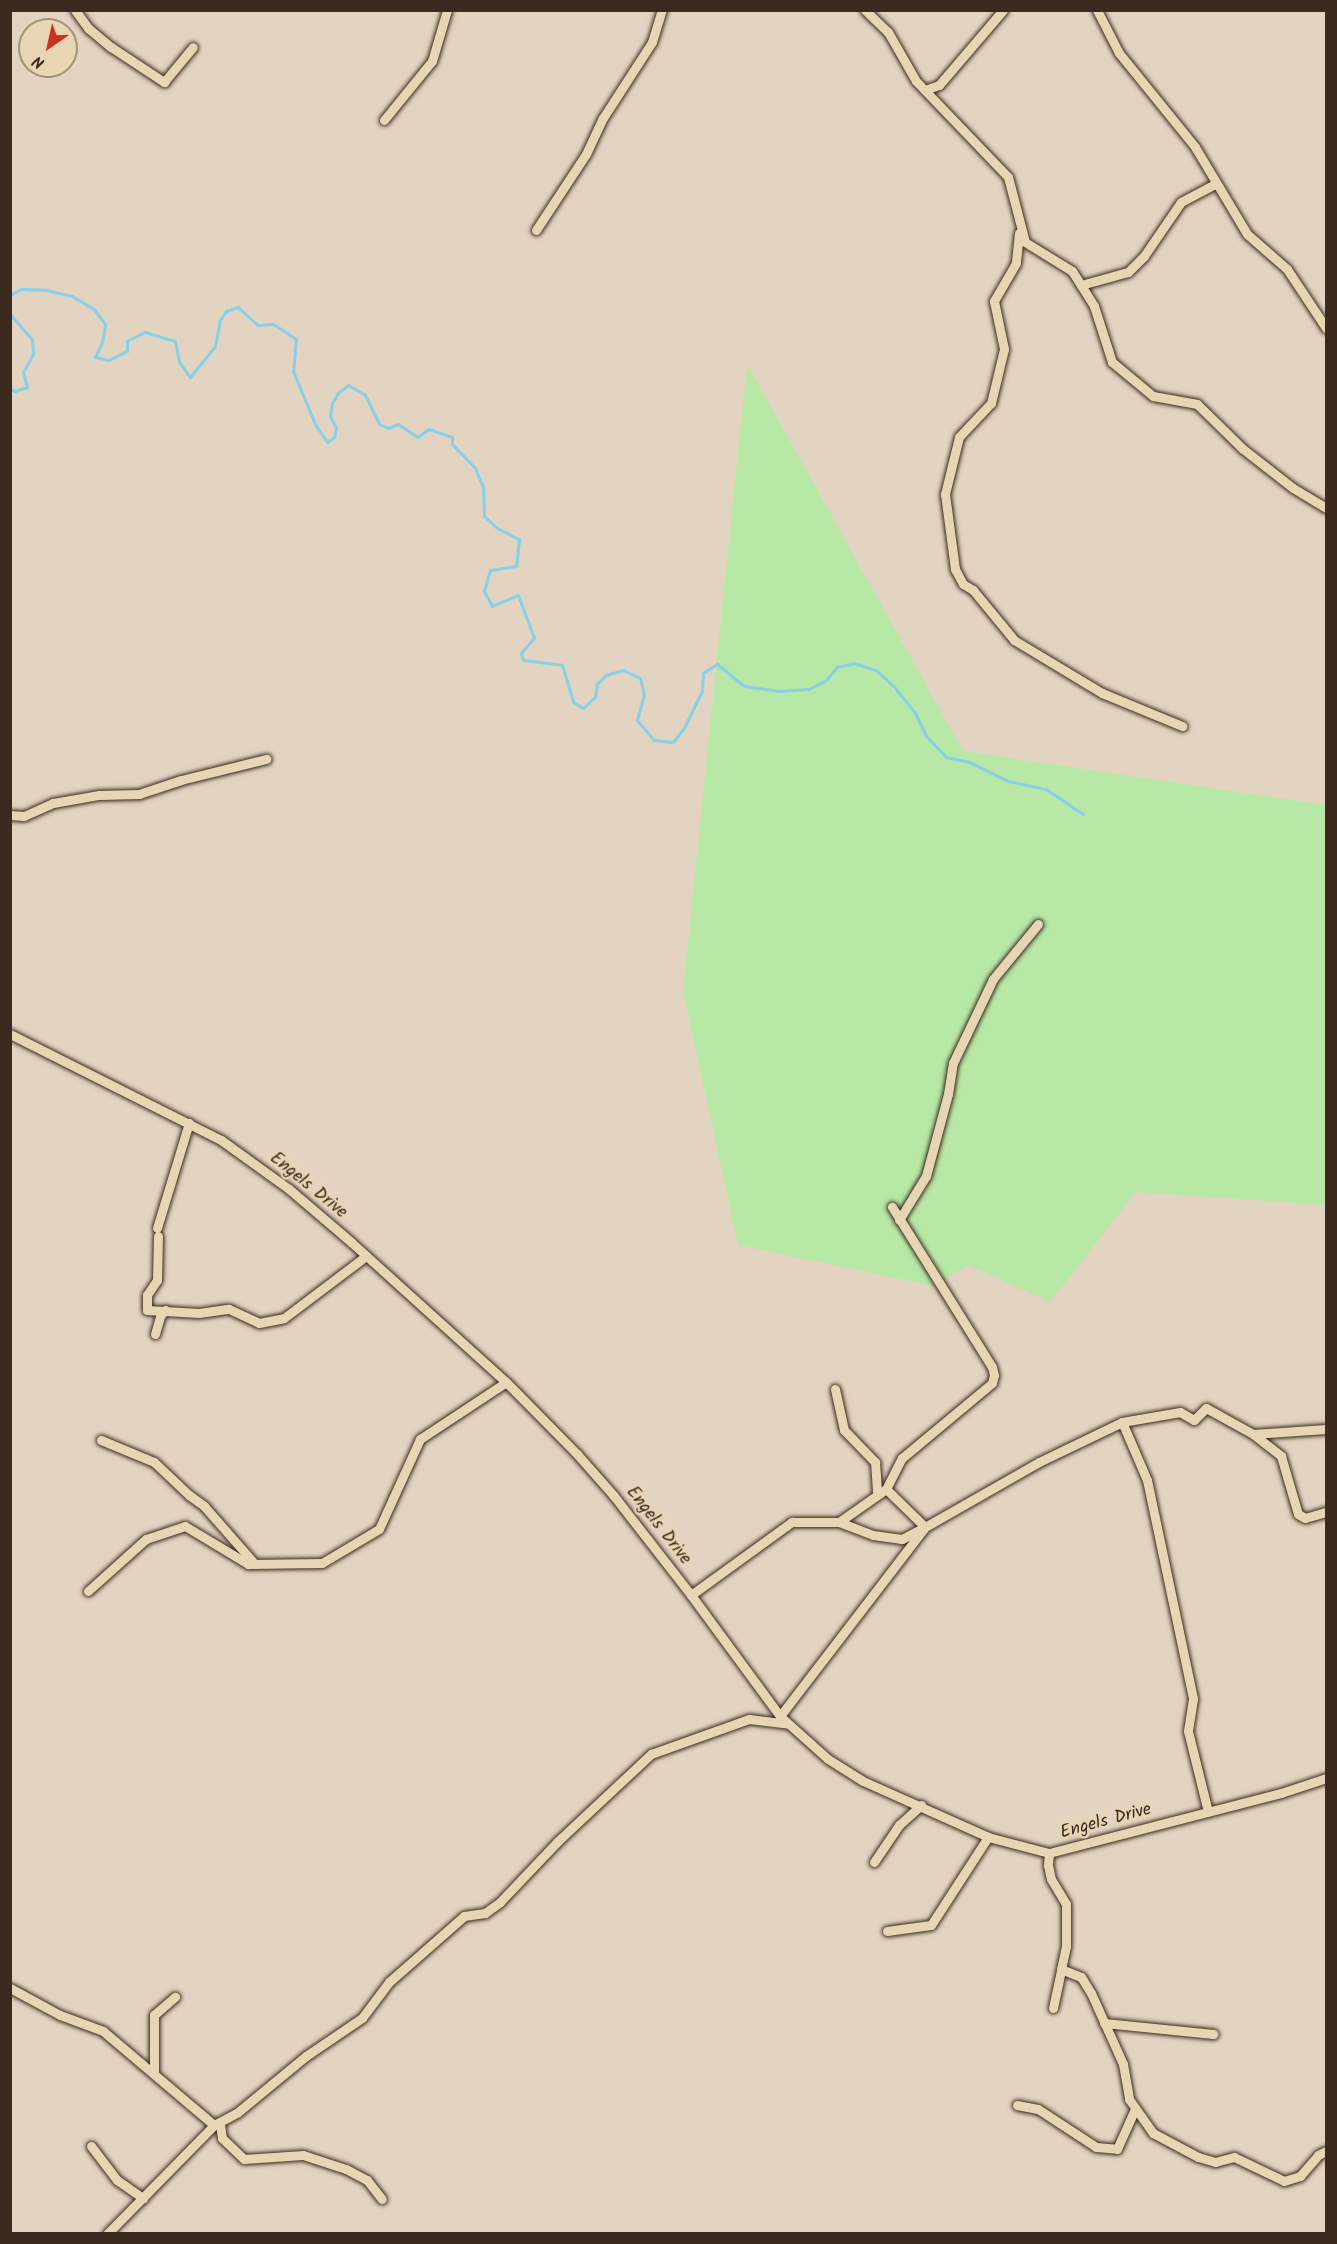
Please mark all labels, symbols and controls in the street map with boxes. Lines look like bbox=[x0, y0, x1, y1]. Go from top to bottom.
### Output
north arrow bbox=[18, 18, 78, 78]
text: N bbox=[28, 48, 50, 75]
street label: Engels Drive bbox=[265, 1148, 351, 1224]
street label: Engels Drive bbox=[621, 1482, 695, 1570]
street label: Engels Drive bbox=[1058, 1799, 1154, 1845]

